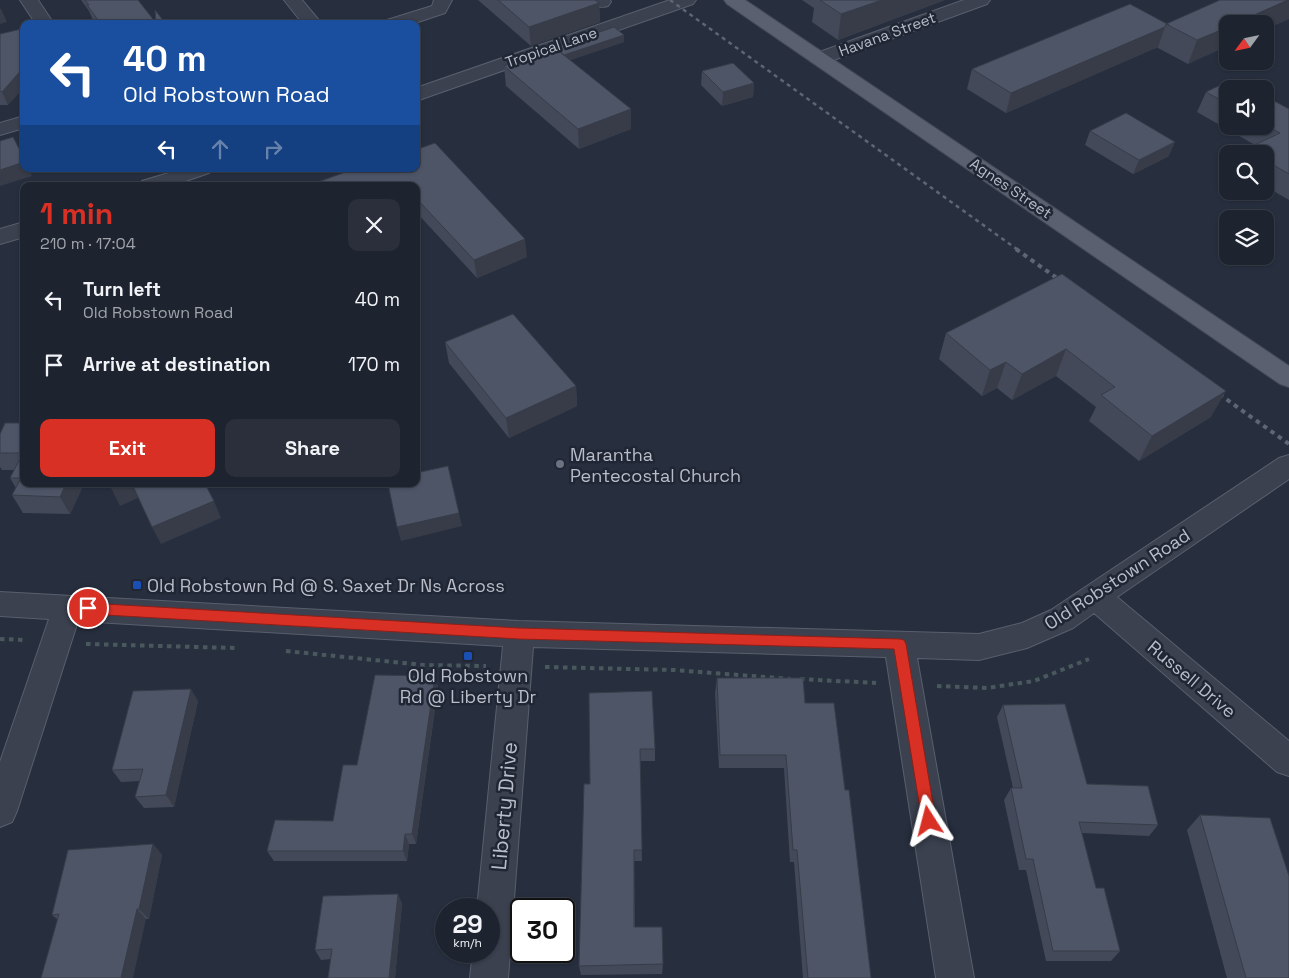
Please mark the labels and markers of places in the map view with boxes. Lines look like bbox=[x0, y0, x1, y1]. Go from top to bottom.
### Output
place label: Marantha Pentecostal Church bbox=[570, 443, 741, 487]
marker: Marantha Pentecostal Church bbox=[554, 458, 566, 470]
place label: Old Robstown Rd @ S. Saxet Dr Ns Across bbox=[147, 574, 505, 597]
marker: Old Robstown Rd @ S. Saxet Dr Ns Across bbox=[131, 579, 143, 591]
pin bbox=[67, 587, 109, 629]
marker: Old Robstown Rd @ Liberty Dr bbox=[462, 650, 474, 662]
place label: Old Robstown Rd @ Liberty Dr bbox=[400, 664, 537, 708]

